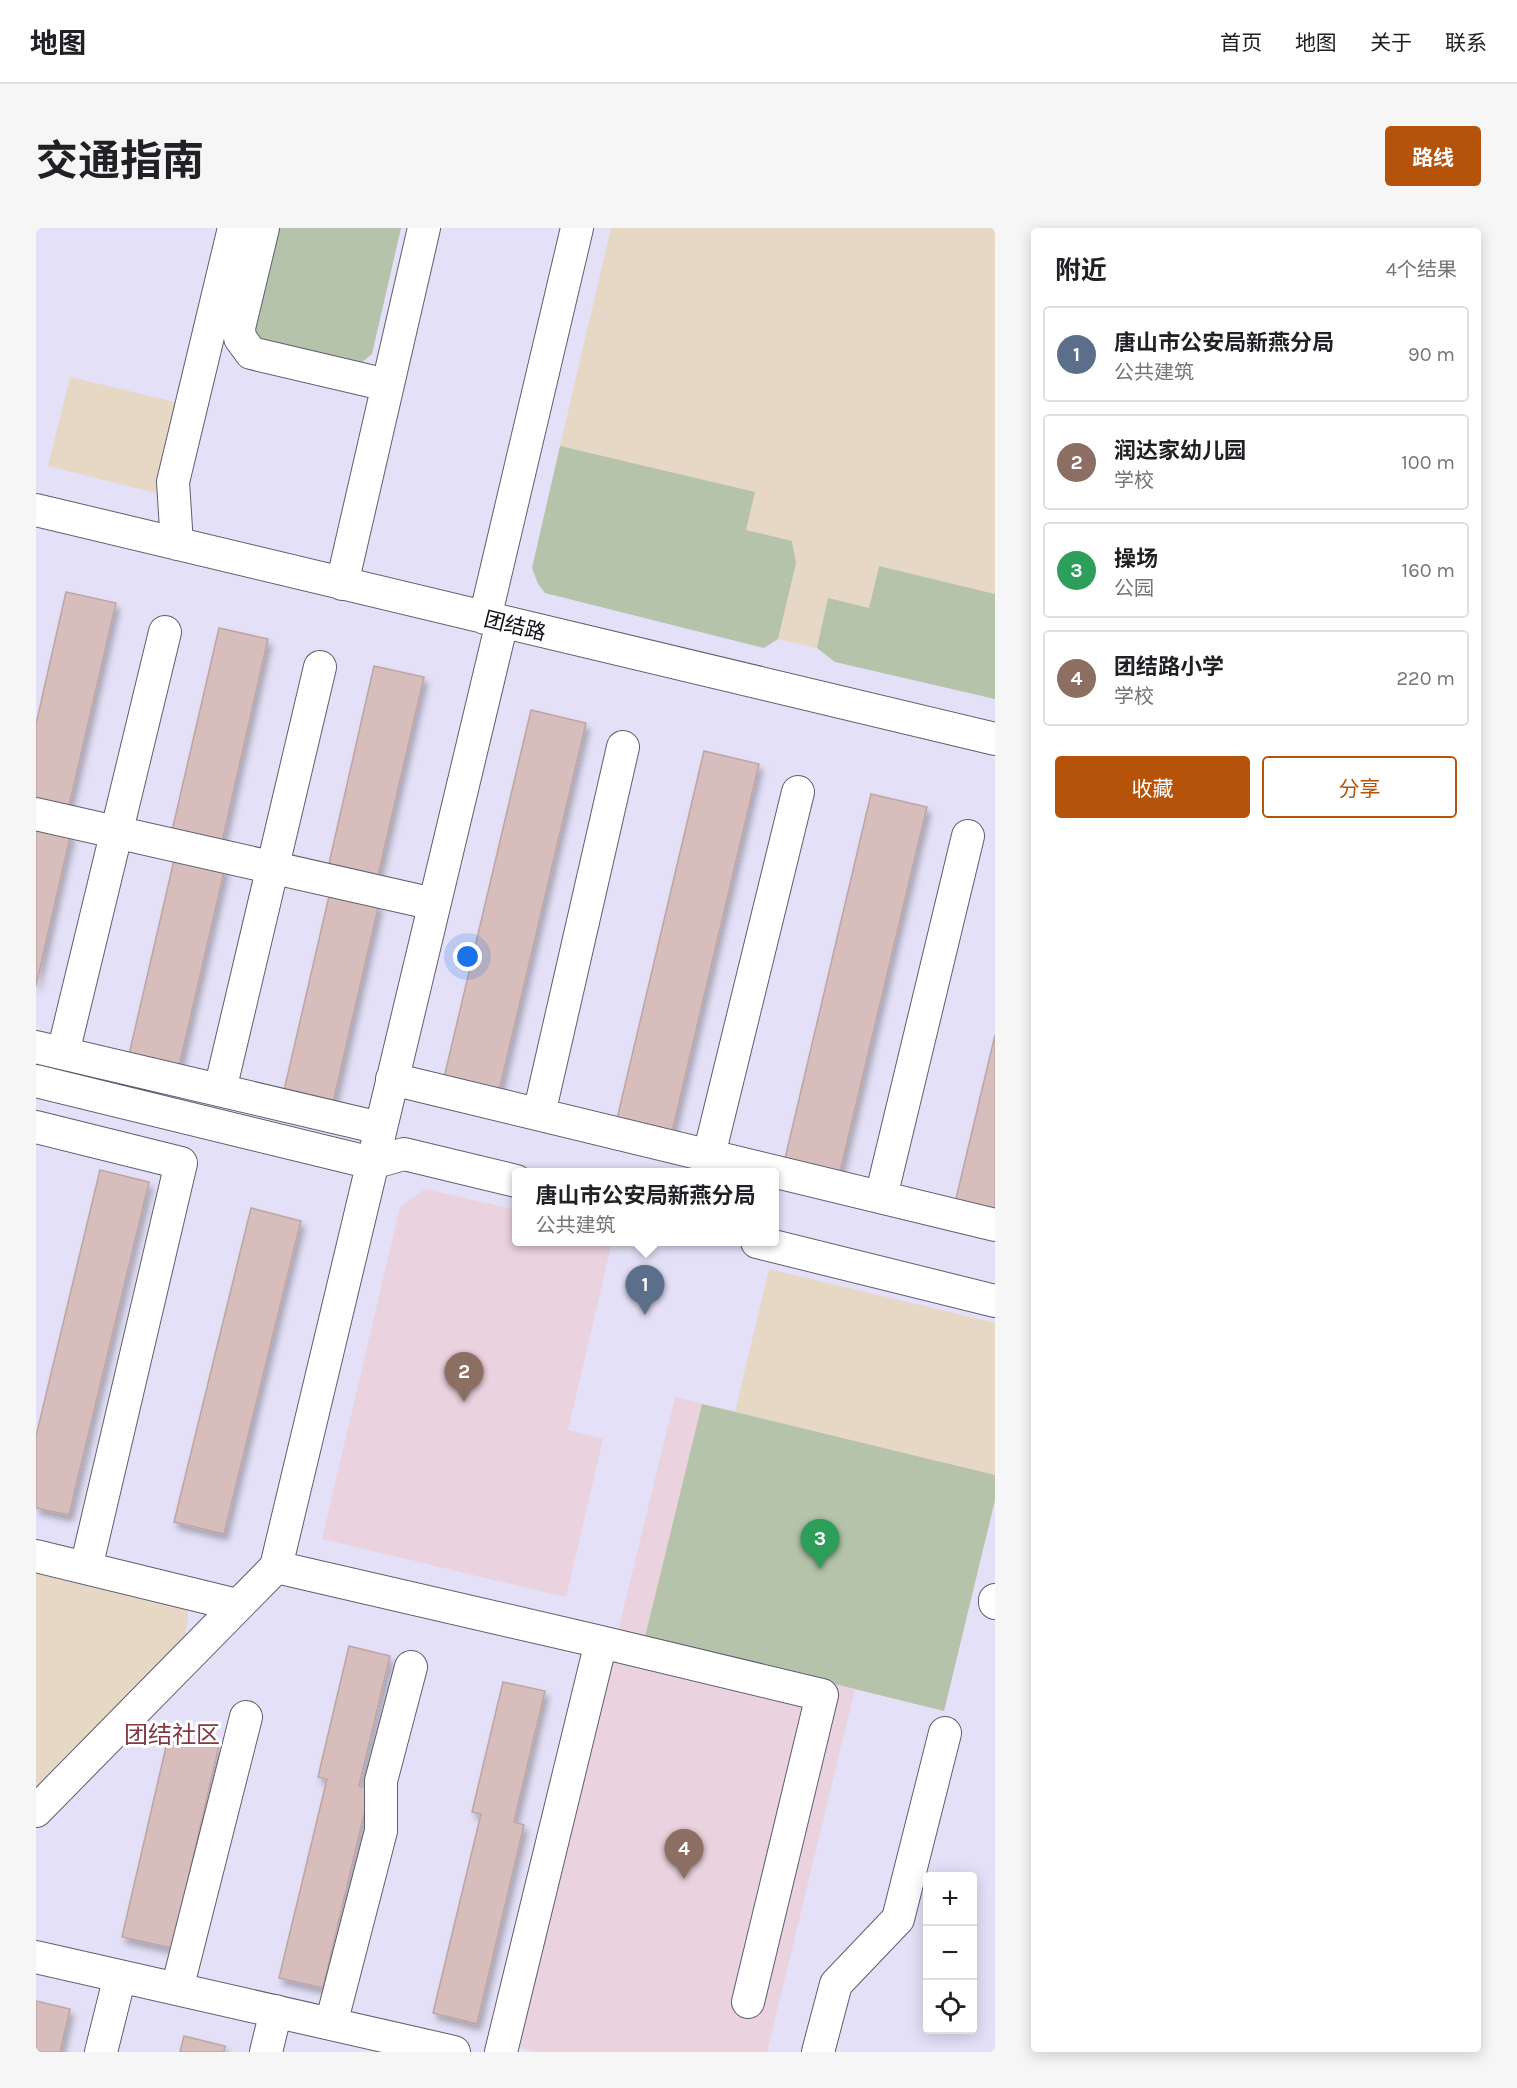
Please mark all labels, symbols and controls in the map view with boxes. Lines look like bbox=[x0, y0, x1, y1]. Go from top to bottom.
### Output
text: 地图 bbox=[30, 27, 86, 60]
text: 首页 bbox=[1220, 31, 1262, 55]
text: 地图 bbox=[1295, 31, 1337, 55]
text: 关于 bbox=[1370, 31, 1412, 55]
text: 联系 bbox=[1445, 31, 1487, 55]
button: 路线 bbox=[1385, 126, 1481, 186]
text: 交通指南 bbox=[36, 136, 204, 186]
text: 附近 bbox=[1055, 255, 1107, 286]
text: 4个结果 bbox=[1386, 258, 1457, 281]
text: 唐山市公安局新燕分局 bbox=[1114, 330, 1334, 356]
text: 1 bbox=[1073, 343, 1080, 366]
text: 90 m bbox=[1408, 343, 1455, 366]
text: 公共建筑 bbox=[1114, 361, 1194, 384]
text: 润达家幼儿园 bbox=[1114, 438, 1246, 464]
text: 2 bbox=[1070, 451, 1083, 474]
text: 100 m bbox=[1401, 451, 1455, 474]
text: 学校 bbox=[1114, 469, 1154, 492]
text: 操场 bbox=[1114, 546, 1158, 572]
text: 3 bbox=[1070, 559, 1083, 582]
text: 160 m bbox=[1402, 559, 1455, 582]
text: 公园 bbox=[1114, 577, 1154, 600]
street label: 团结路 bbox=[482, 607, 548, 645]
text: 团结路小学 bbox=[1114, 654, 1224, 680]
text: 4 bbox=[1071, 667, 1082, 690]
text: 220 m bbox=[1396, 667, 1455, 690]
text: 学校 bbox=[1114, 685, 1154, 708]
button: 收藏 bbox=[1055, 756, 1250, 818]
button: 分享 bbox=[1262, 756, 1457, 818]
your location bbox=[453, 942, 482, 971]
popup bbox=[512, 1168, 779, 1246]
text: 唐山市公安局新燕分局 bbox=[535, 1183, 756, 1209]
text: 公共建筑 bbox=[535, 1214, 615, 1237]
pin: 1 bbox=[626, 1266, 664, 1315]
pin: 2 bbox=[444, 1352, 484, 1402]
pin: 3 bbox=[800, 1520, 840, 1569]
district label: 团结社区 bbox=[124, 1721, 220, 1749]
pin: 4 bbox=[664, 1830, 704, 1879]
map controls bbox=[923, 1872, 977, 2034]
button: + bbox=[923, 1872, 977, 1926]
button: − bbox=[923, 1926, 977, 1980]
button: locate bbox=[923, 1980, 977, 2034]

